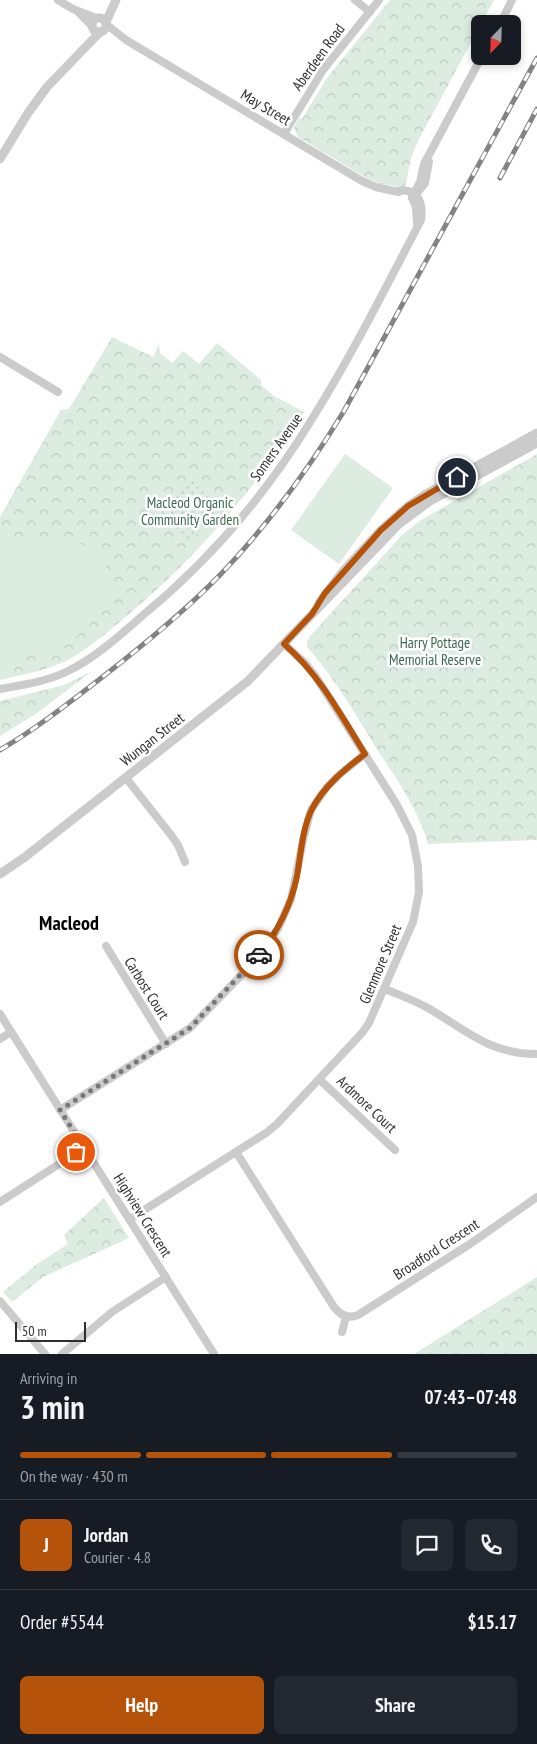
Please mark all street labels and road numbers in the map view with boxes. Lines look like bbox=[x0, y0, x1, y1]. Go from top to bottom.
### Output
street label: Aberdeen Road bbox=[287, 20, 349, 94]
street label: May Street bbox=[238, 85, 294, 129]
street label: Somers Avenue bbox=[246, 409, 306, 485]
street label: Wungan Street bbox=[116, 708, 188, 770]
street label: Glenmore Street bbox=[355, 921, 405, 1007]
street label: Carbost Court bbox=[120, 953, 174, 1023]
street label: Ardmore Court bbox=[333, 1071, 401, 1137]
street label: Highview Crescent bbox=[110, 1170, 176, 1260]
street label: Broadford Crescent bbox=[390, 1214, 482, 1284]

